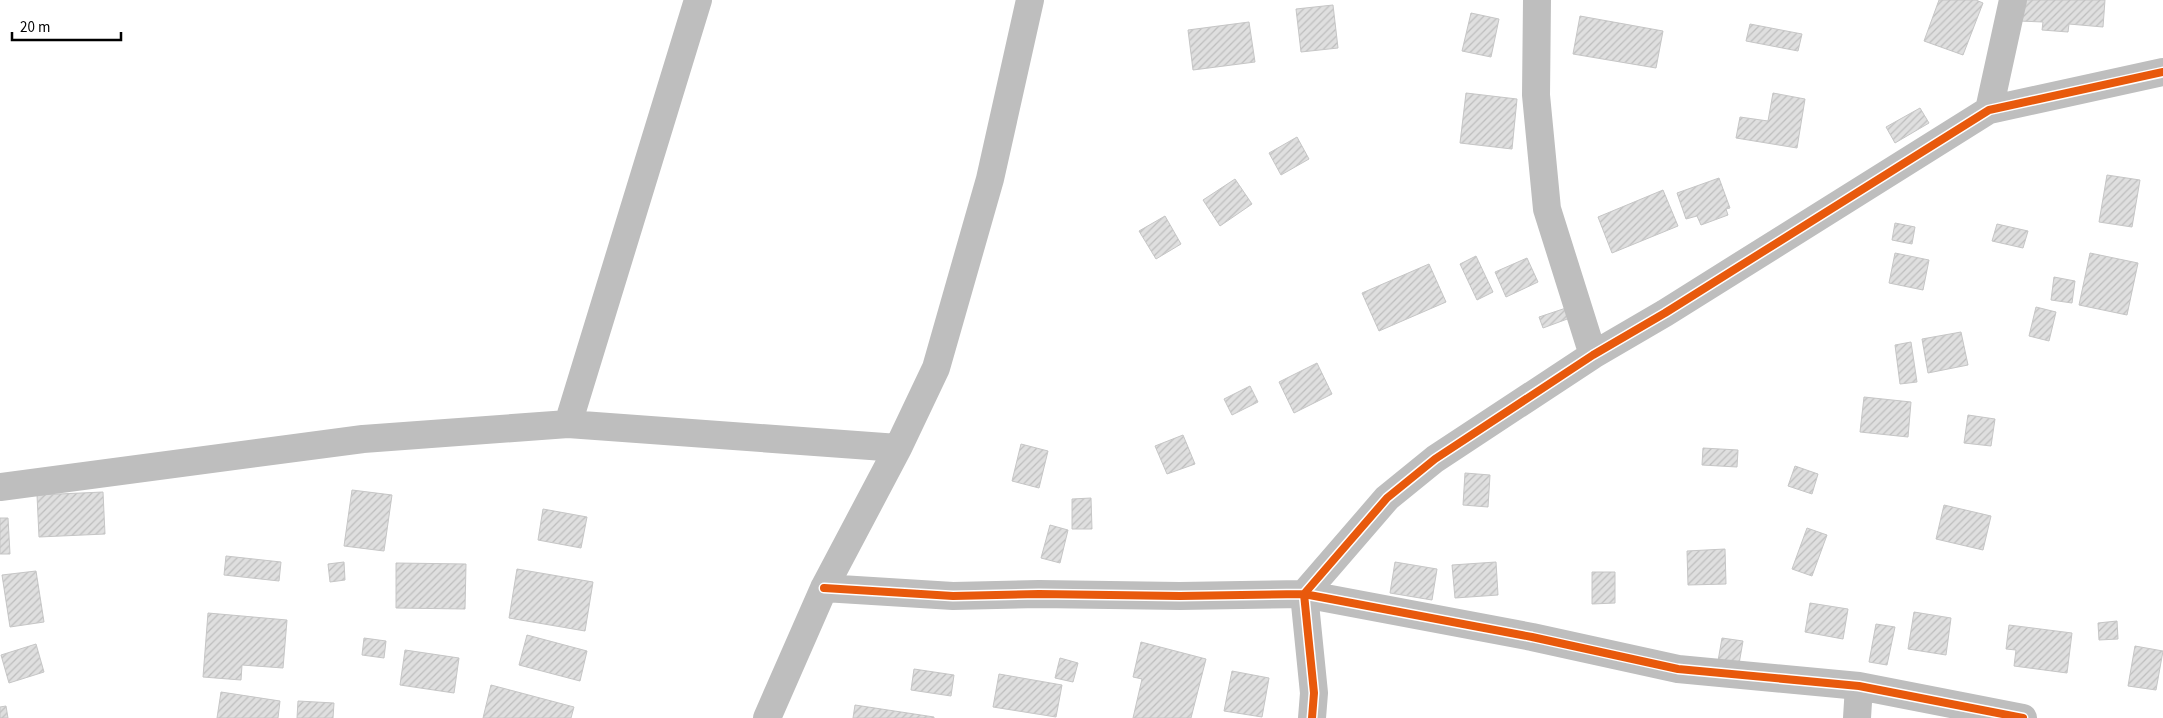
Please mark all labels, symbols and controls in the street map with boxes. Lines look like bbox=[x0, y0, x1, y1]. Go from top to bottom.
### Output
scale bar bbox=[12, 10, 121, 42]
text: 20 m bbox=[20, 17, 50, 38]

